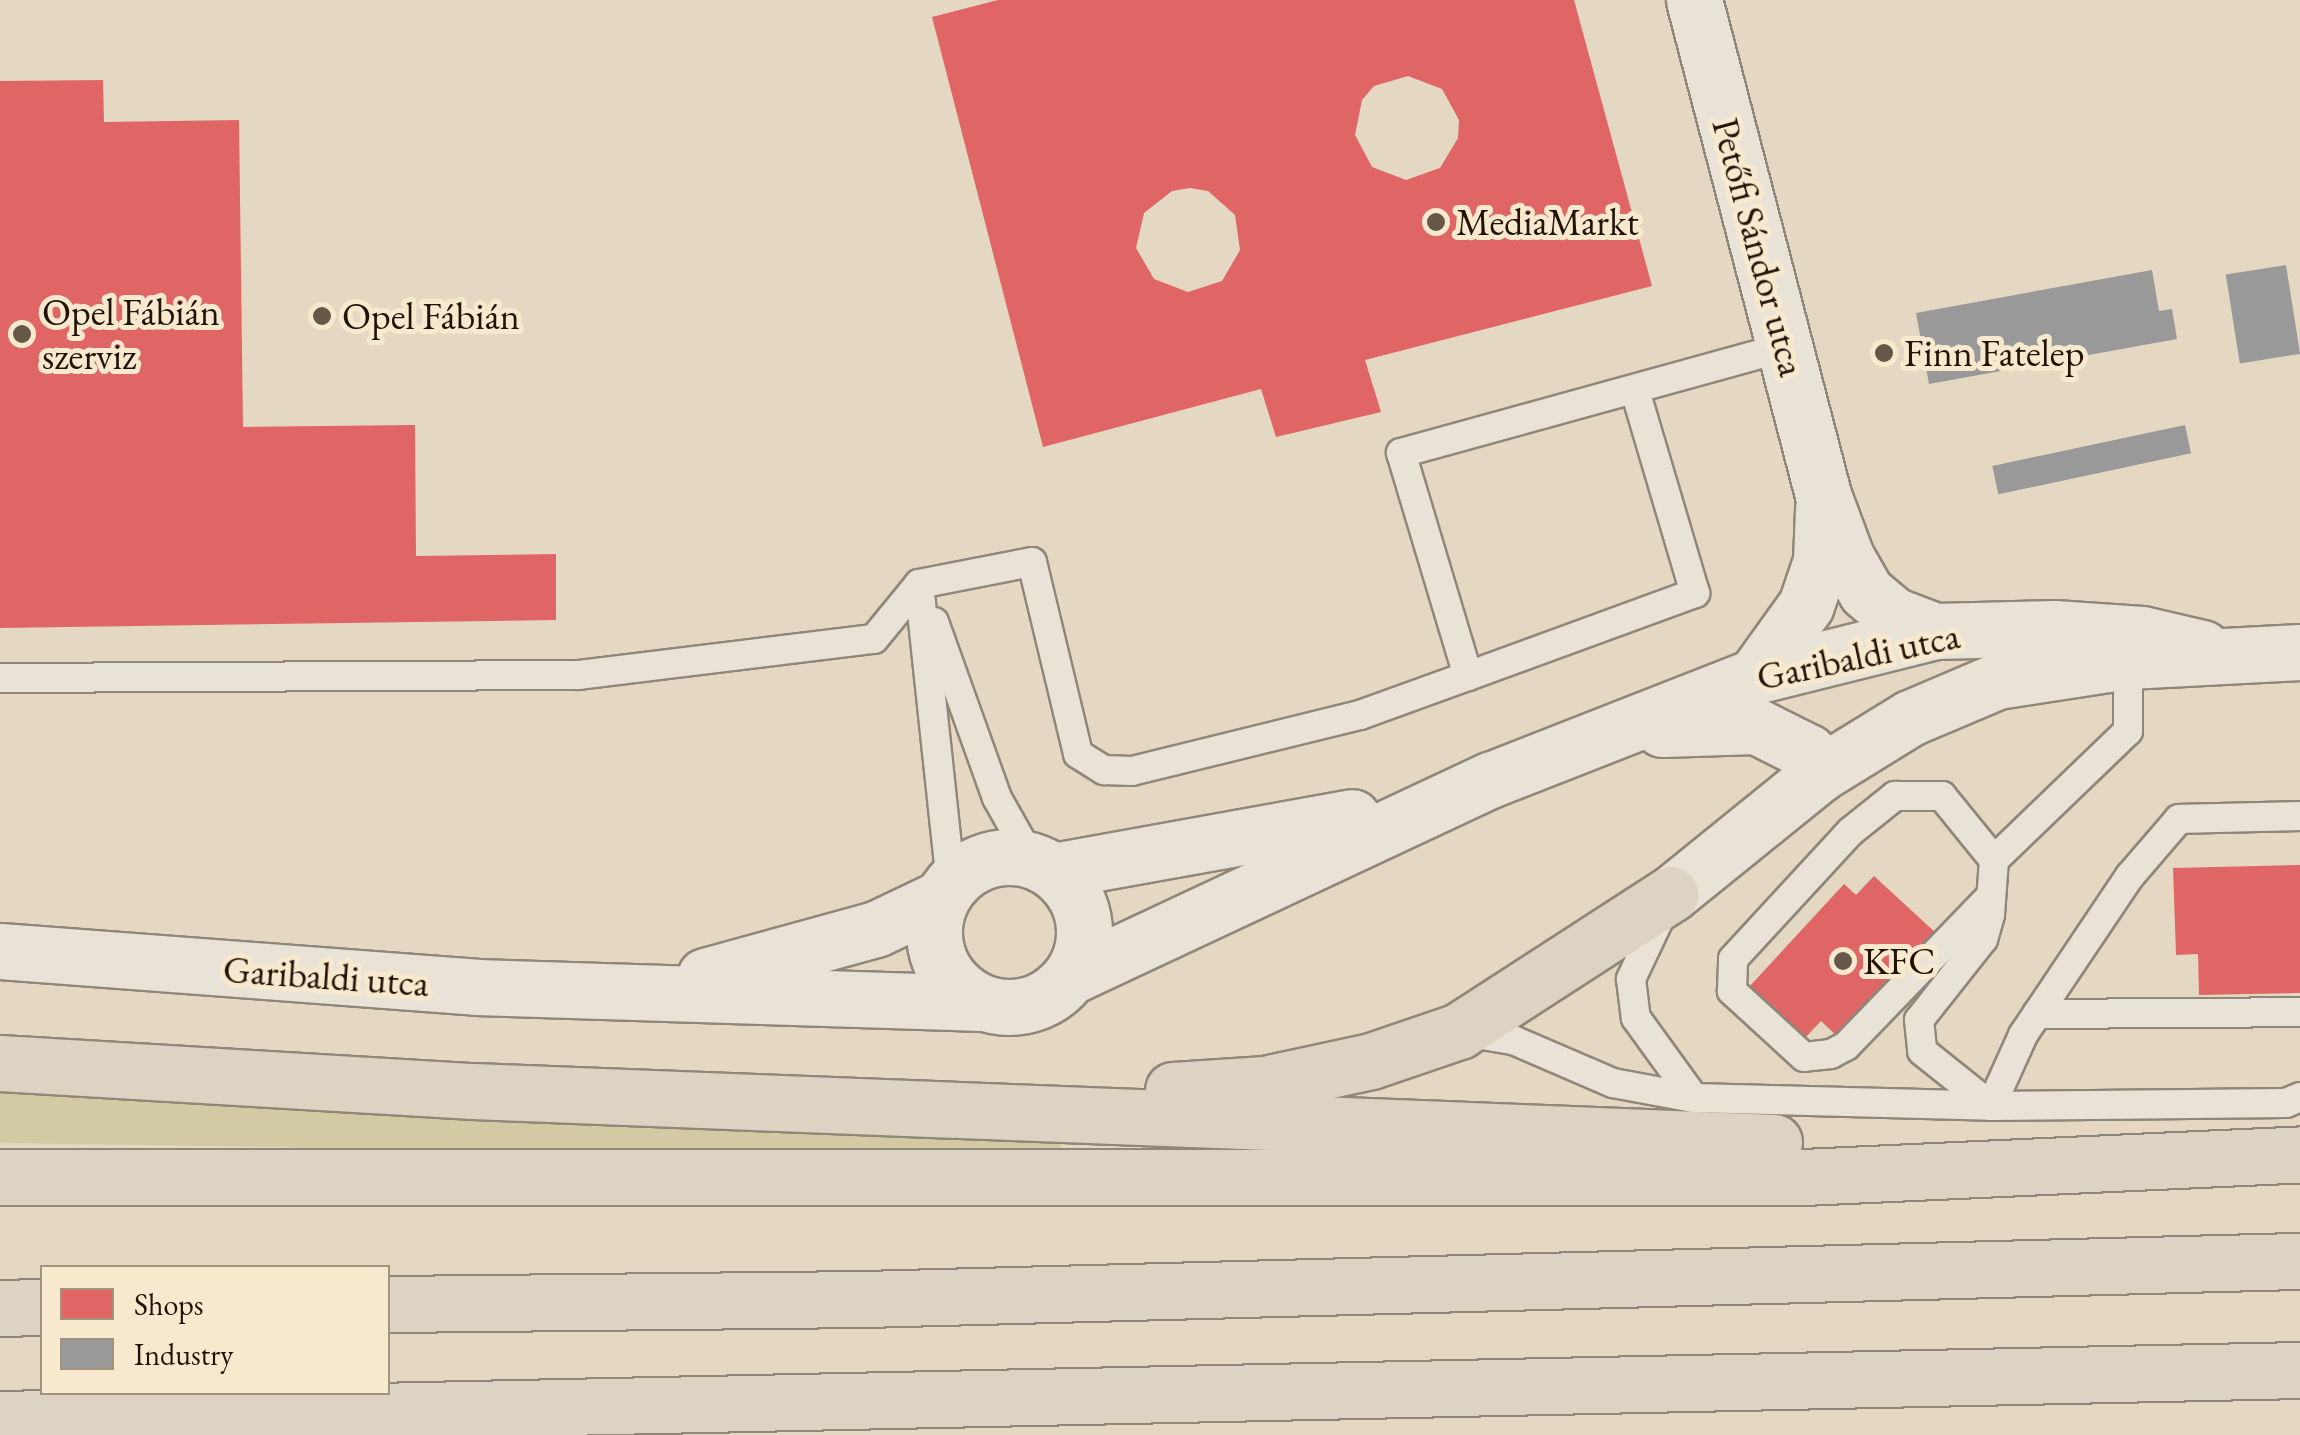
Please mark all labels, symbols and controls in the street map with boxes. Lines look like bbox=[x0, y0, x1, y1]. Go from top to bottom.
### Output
street label: Petőfi Sándor utca bbox=[1703, 113, 1815, 381]
place label: MediaMarkt bbox=[1456, 199, 1639, 245]
marker: MediaMarkt bbox=[1425, 211, 1447, 233]
place label: Opel Fábián szerviz bbox=[42, 289, 220, 378]
place label: Opel Fábián bbox=[342, 293, 520, 339]
marker: Opel Fábián bbox=[311, 305, 333, 327]
marker: Opel Fábián szerviz bbox=[11, 323, 33, 345]
place label: Finn Fatelep bbox=[1904, 330, 2084, 376]
marker: Finn Fatelep bbox=[1873, 342, 1895, 364]
street label: Garibaldi utca bbox=[1752, 612, 1964, 700]
place label: KFC bbox=[1863, 938, 1935, 984]
street label: Garibaldi utca bbox=[222, 946, 430, 1006]
marker: KFC bbox=[1832, 950, 1854, 972]
legend bbox=[40, 1265, 390, 1395]
text: Shops bbox=[134, 1285, 204, 1324]
text: Industry bbox=[134, 1335, 233, 1374]

